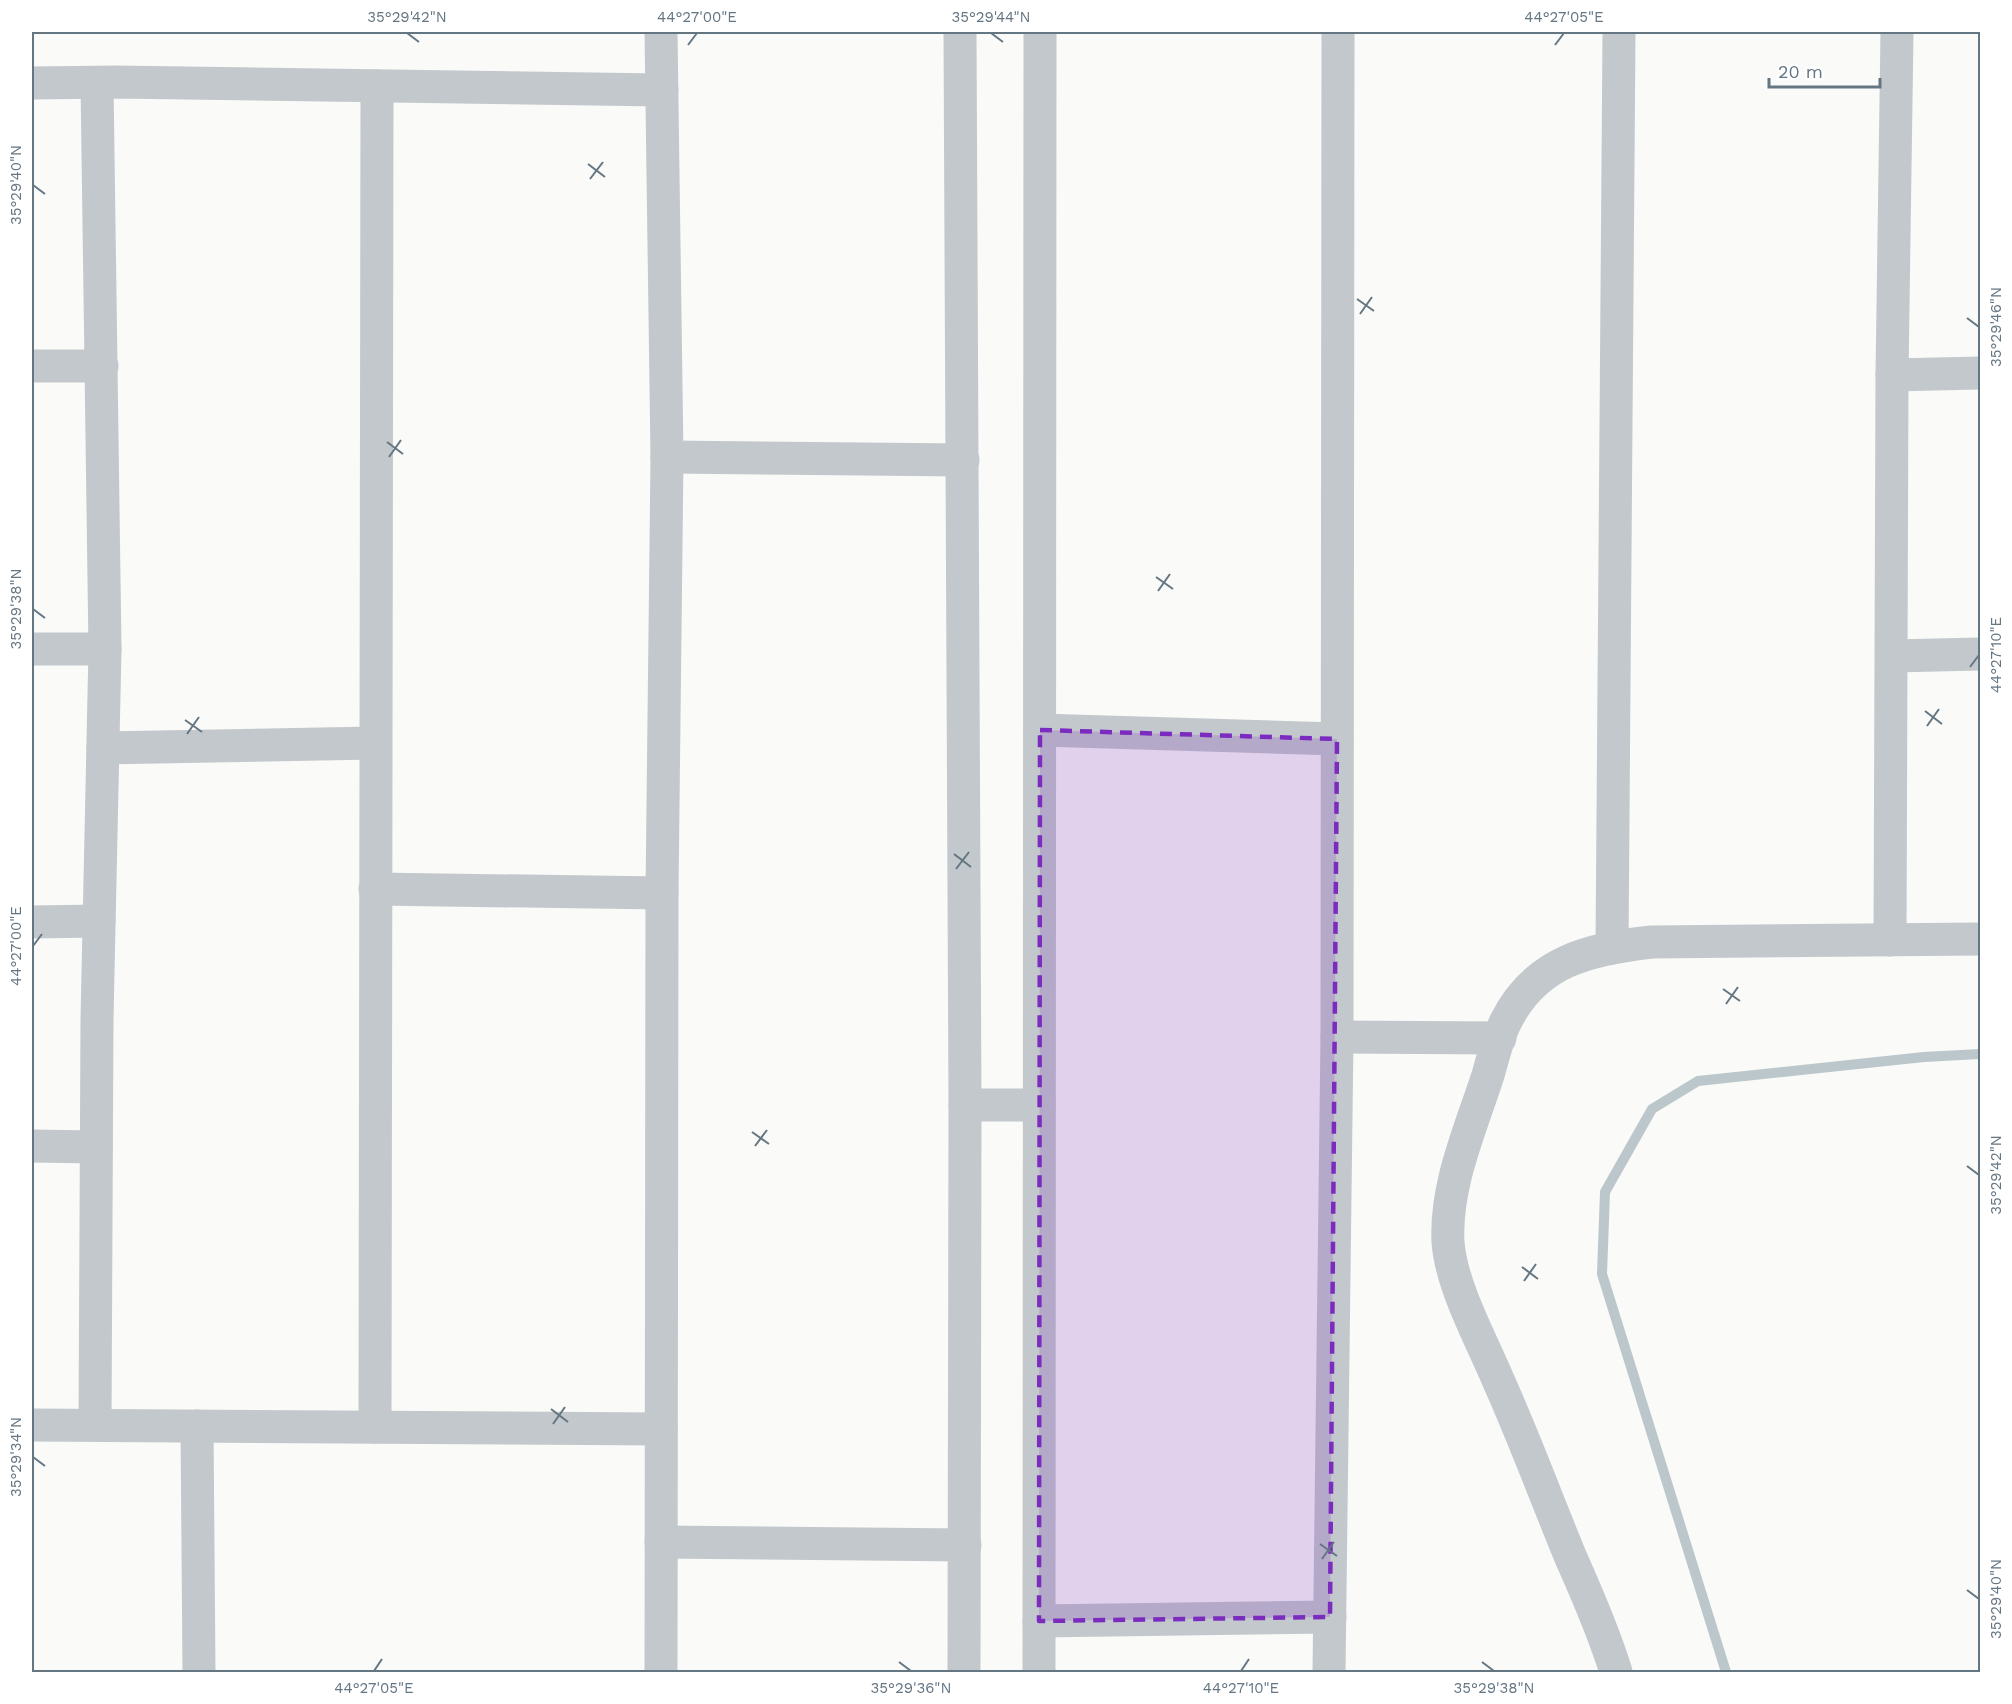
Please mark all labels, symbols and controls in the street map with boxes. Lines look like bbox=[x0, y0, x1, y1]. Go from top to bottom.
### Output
text: 35°29'42"N bbox=[367, 8, 447, 26]
text: 44°27'00"E bbox=[657, 8, 737, 26]
text: 35°29'44"N bbox=[951, 8, 1031, 26]
text: 44°27'05"E bbox=[1524, 8, 1604, 26]
scale bar bbox=[1769, 51, 1880, 89]
text: 20 m bbox=[1778, 61, 1823, 82]
text: 35°29'40"N bbox=[7, 145, 25, 225]
text: 35°29'46"N bbox=[1987, 287, 2005, 367]
text: 35°29'38"N bbox=[7, 569, 25, 649]
text: 44°27'10"E bbox=[1987, 617, 2005, 693]
text: 44°27'00"E bbox=[7, 906, 25, 986]
text: 35°29'42"N bbox=[1987, 1135, 2005, 1215]
text: 35°29'34"N bbox=[7, 1417, 25, 1497]
text: 35°29'40"N bbox=[1987, 1559, 2005, 1639]
text: 44°27'05"E bbox=[334, 1679, 414, 1697]
text: 35°29'36"N bbox=[871, 1679, 951, 1697]
text: 44°27'10"E bbox=[1203, 1679, 1279, 1697]
text: 35°29'38"N bbox=[1454, 1679, 1534, 1697]

